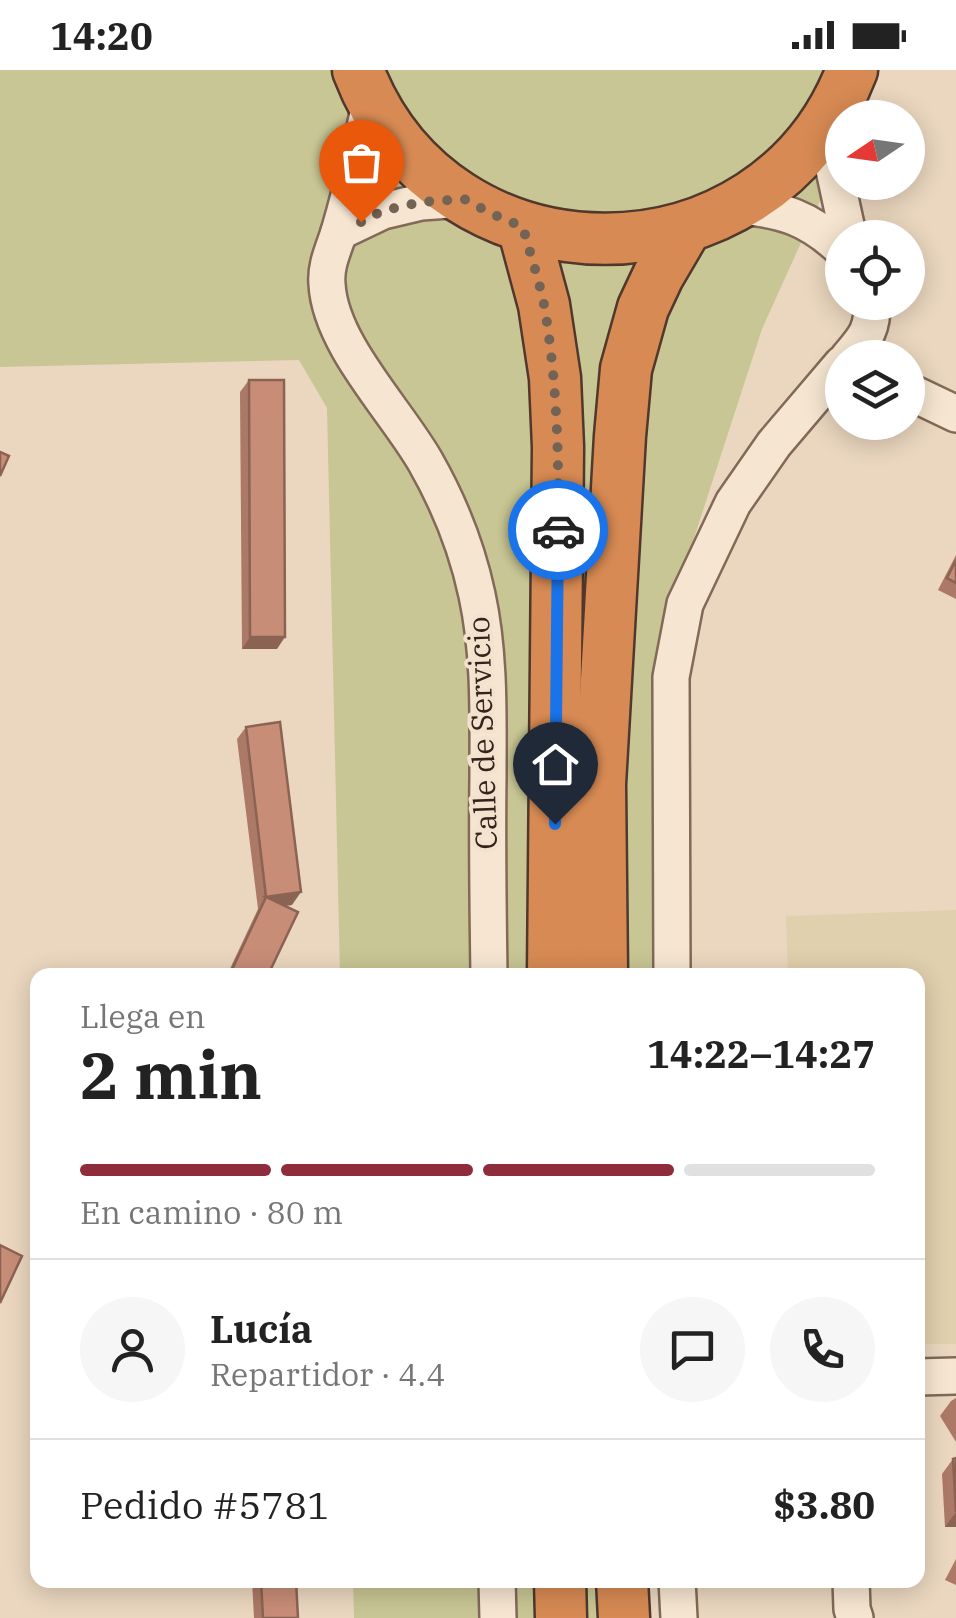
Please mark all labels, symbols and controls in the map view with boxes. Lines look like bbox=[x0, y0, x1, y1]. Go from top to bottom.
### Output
text: 14:20 bbox=[50, 11, 153, 60]
north arrow bbox=[825, 100, 925, 200]
map controls bbox=[825, 100, 925, 440]
pin bbox=[319, 120, 404, 223]
icon: bag bbox=[334, 135, 389, 190]
button: locate bbox=[825, 220, 925, 320]
button: layers bbox=[825, 340, 925, 440]
courier bbox=[508, 480, 608, 580]
icon: car bbox=[531, 503, 586, 558]
street label: Calle de Servicio bbox=[458, 616, 505, 850]
pin bbox=[513, 722, 598, 825]
icon: home bbox=[528, 737, 583, 792]
text: Llega en bbox=[80, 995, 206, 1037]
text: 14:22–14:27 bbox=[647, 1029, 875, 1078]
text: 2 min bbox=[80, 1032, 262, 1117]
text: En camino · 80 m bbox=[80, 1191, 343, 1233]
button: person bbox=[80, 1297, 185, 1402]
button: chat bbox=[640, 1297, 745, 1402]
button: phone bbox=[770, 1297, 875, 1402]
text: Lucía bbox=[210, 1304, 313, 1353]
text: Repartidor · 4.4 bbox=[210, 1353, 445, 1395]
text: Pedido #5781 bbox=[80, 1480, 330, 1529]
text: $3.80 bbox=[773, 1480, 875, 1529]

